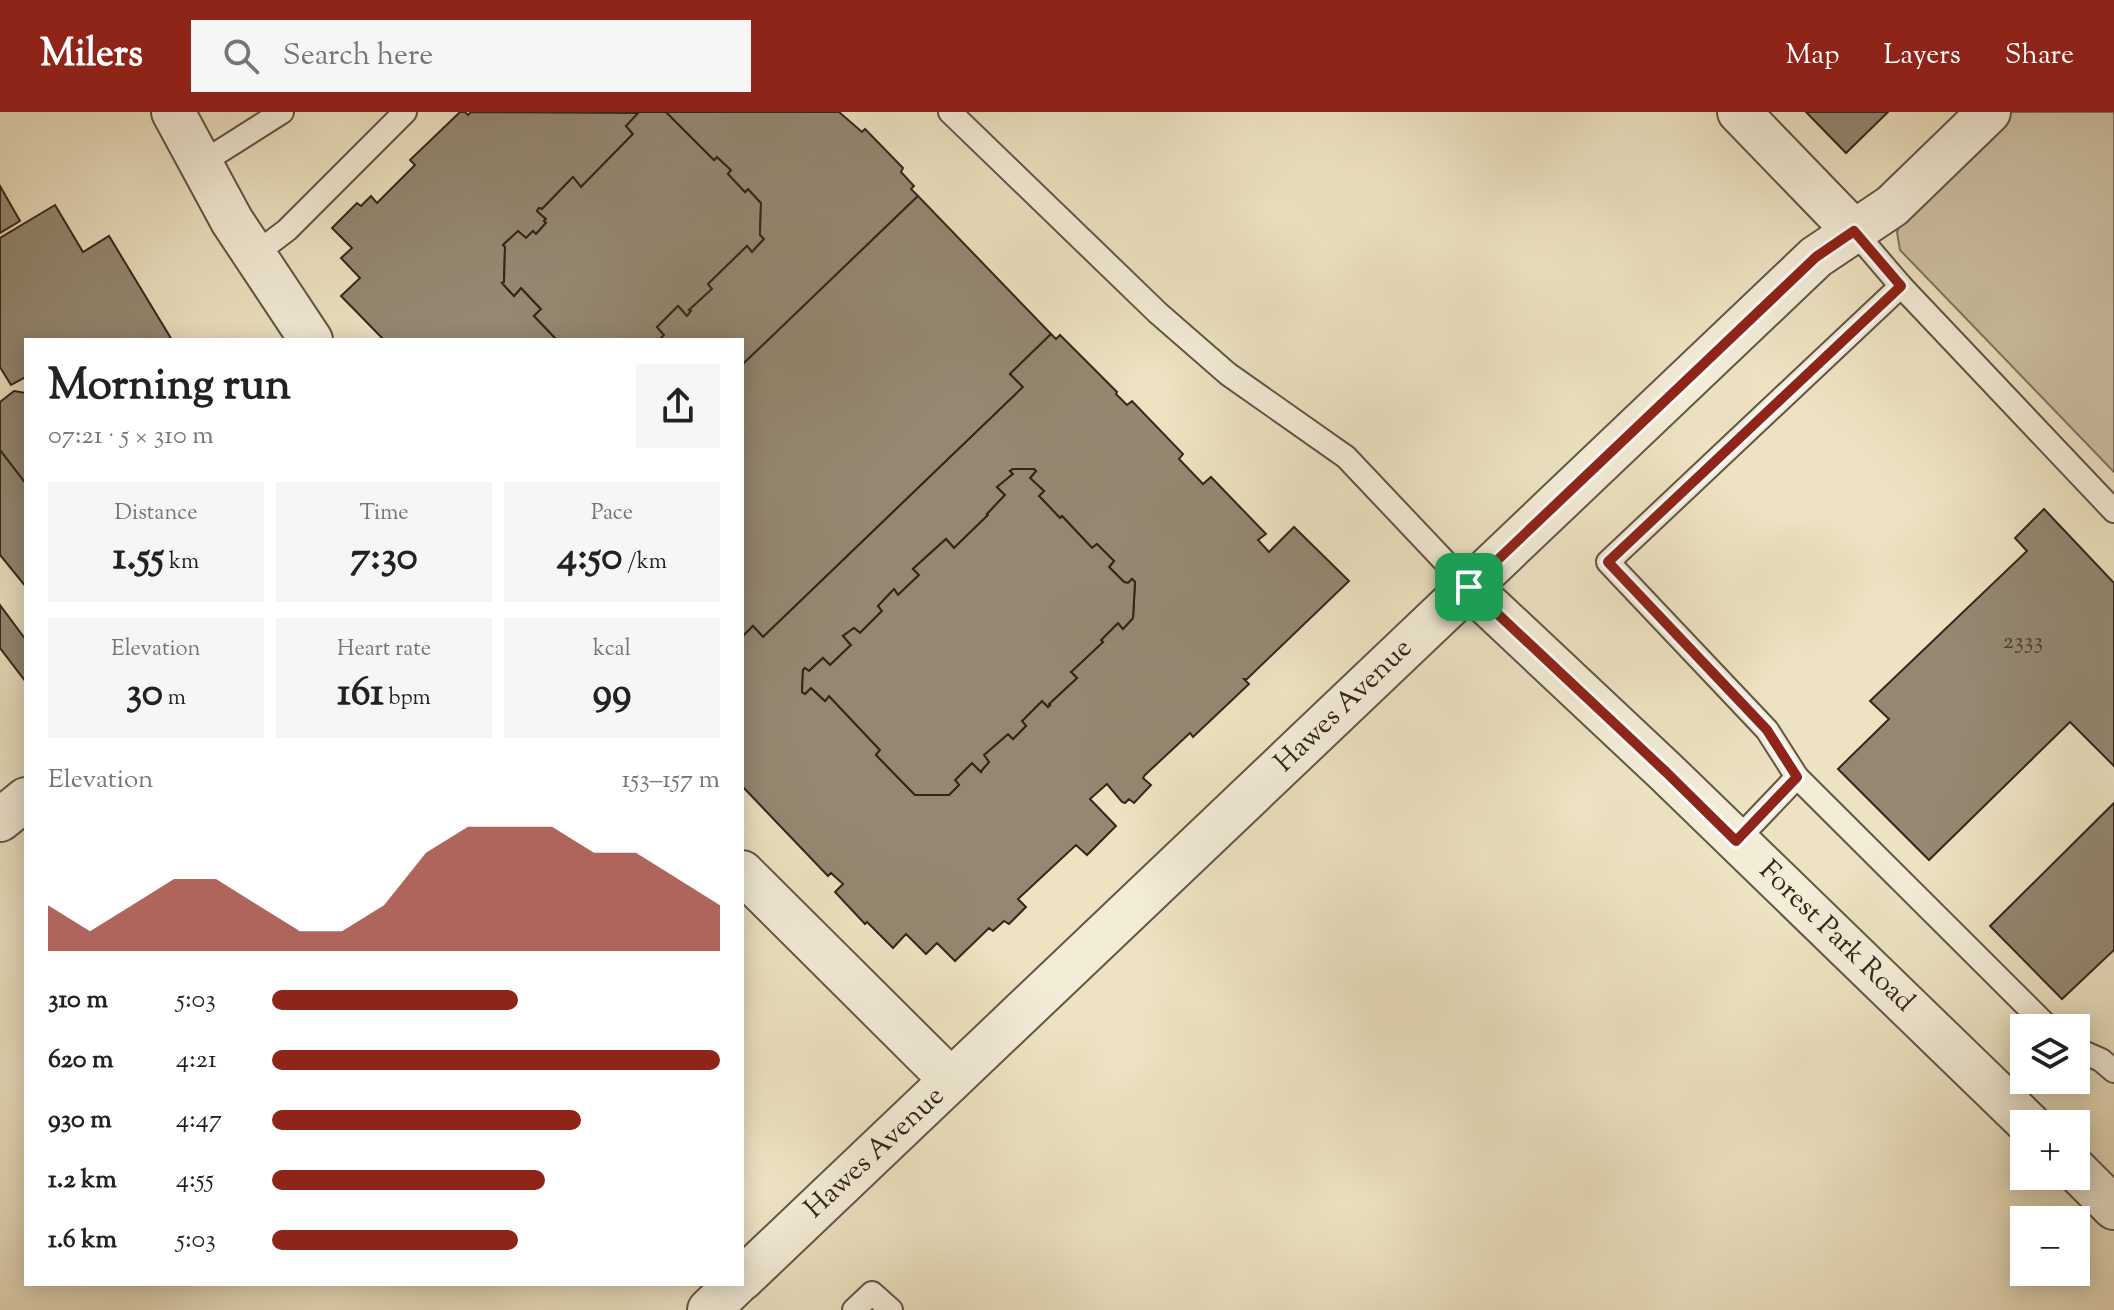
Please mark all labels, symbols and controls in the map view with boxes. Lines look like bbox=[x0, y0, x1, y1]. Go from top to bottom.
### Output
search box bbox=[191, 20, 751, 92]
text: Milers bbox=[40, 29, 143, 83]
icon: search bbox=[219, 34, 263, 78]
text: Search here bbox=[283, 35, 433, 78]
text: Map bbox=[1786, 36, 1839, 76]
text: Layers bbox=[1883, 36, 1961, 76]
text: Share bbox=[2005, 36, 2074, 76]
text: Morning run bbox=[48, 356, 291, 419]
button: share bbox=[636, 364, 720, 448]
text: 07:21 · 5 × 310 m bbox=[48, 418, 214, 455]
text: Distance bbox=[115, 498, 197, 530]
text: Time bbox=[360, 498, 408, 530]
text: Pace bbox=[591, 498, 633, 530]
text: 1.55 bbox=[113, 530, 164, 587]
text: 7:30 bbox=[350, 530, 418, 587]
text: 4:50 bbox=[557, 530, 622, 587]
text: km bbox=[164, 547, 199, 579]
text: /km bbox=[622, 547, 667, 579]
pin bbox=[1435, 553, 1503, 621]
icon: arrive bbox=[1447, 565, 1491, 609]
house number: 2333 bbox=[2003, 625, 2043, 659]
street label: Hawes Avenue bbox=[1266, 630, 1422, 782]
text: Elevation bbox=[111, 634, 201, 666]
text: Heart rate bbox=[337, 634, 431, 666]
text: kcal bbox=[593, 634, 631, 666]
text: 30 bbox=[126, 666, 163, 723]
text: 161 bbox=[337, 666, 384, 723]
text: 99 bbox=[593, 666, 631, 723]
text: m bbox=[163, 683, 186, 715]
text: bpm bbox=[384, 683, 431, 715]
text: Elevation bbox=[48, 762, 153, 799]
text: 153–157 m bbox=[621, 762, 720, 799]
street label: Forest Park Road bbox=[1749, 852, 1923, 1022]
text: 310 m bbox=[48, 982, 108, 1019]
text: 5:03 bbox=[176, 982, 216, 1019]
map controls bbox=[2010, 1014, 2090, 1286]
button: layers bbox=[2010, 1014, 2090, 1094]
text: 620 m bbox=[48, 1042, 114, 1079]
text: 4:21 bbox=[176, 1042, 217, 1079]
street label: Hawes Avenue bbox=[796, 1078, 954, 1228]
text: 930 m bbox=[48, 1102, 112, 1139]
text: 4:47 bbox=[176, 1102, 222, 1139]
button: + bbox=[2010, 1110, 2090, 1190]
text: 1.2 km bbox=[48, 1162, 117, 1199]
text: 4:55 bbox=[176, 1162, 214, 1199]
button: − bbox=[2010, 1206, 2090, 1286]
text: 1.6 km bbox=[48, 1222, 117, 1259]
text: 5:03 bbox=[176, 1222, 216, 1259]

